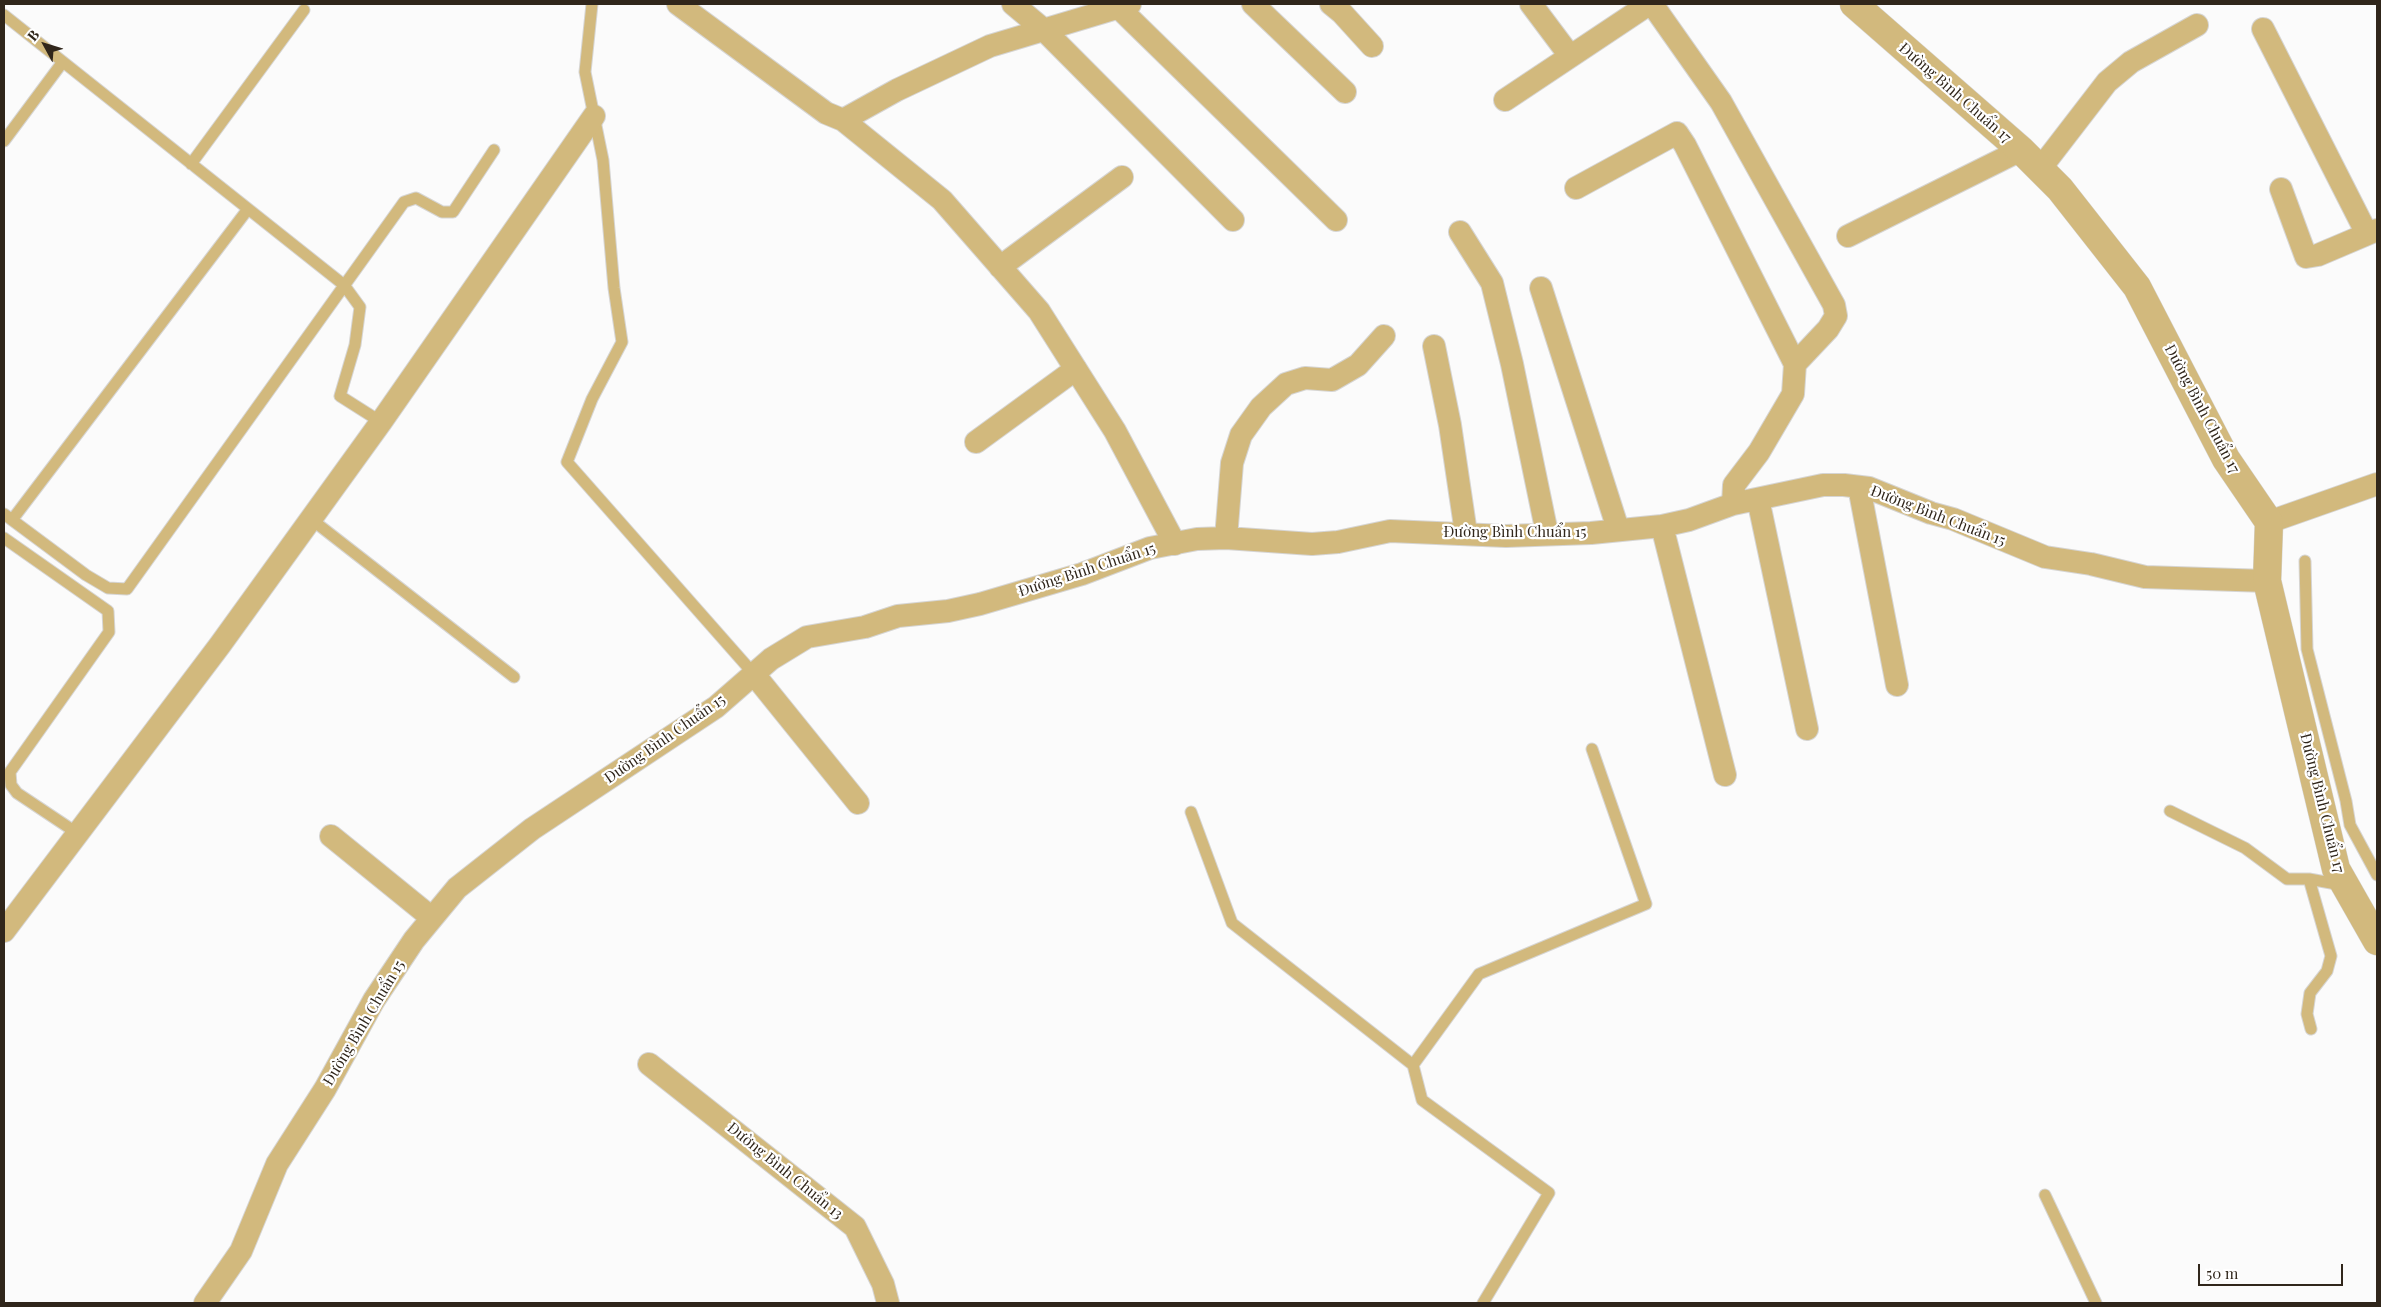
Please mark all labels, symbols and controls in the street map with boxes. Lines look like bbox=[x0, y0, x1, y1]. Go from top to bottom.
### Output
north arrow bbox=[20, 20, 70, 70]
text: B bbox=[23, 26, 43, 45]
street label: Đường Bình Chuẩn 17 bbox=[1895, 39, 2015, 147]
street label: Đường Bình Chuẩn 17 bbox=[2160, 342, 2244, 476]
street label: Đường Bình Chuẩn 15 bbox=[1868, 482, 2008, 550]
street label: Đường Bình Chuẩn 15 bbox=[1443, 523, 1587, 541]
street label: Đường Bình Chuẩn 15 bbox=[1016, 539, 1158, 601]
street label: Đường Bình Chuẩn 15 bbox=[601, 691, 729, 787]
street label: Đường Bình Chuẩn 17 bbox=[2296, 731, 2348, 875]
street label: Đường Bình Chuẩn 15 bbox=[319, 957, 409, 1089]
street label: Đường Bình Chuẩn 13 bbox=[724, 1119, 846, 1223]
scale bar bbox=[2201, 1254, 2346, 1286]
text: 50 m bbox=[2206, 1263, 2238, 1283]

